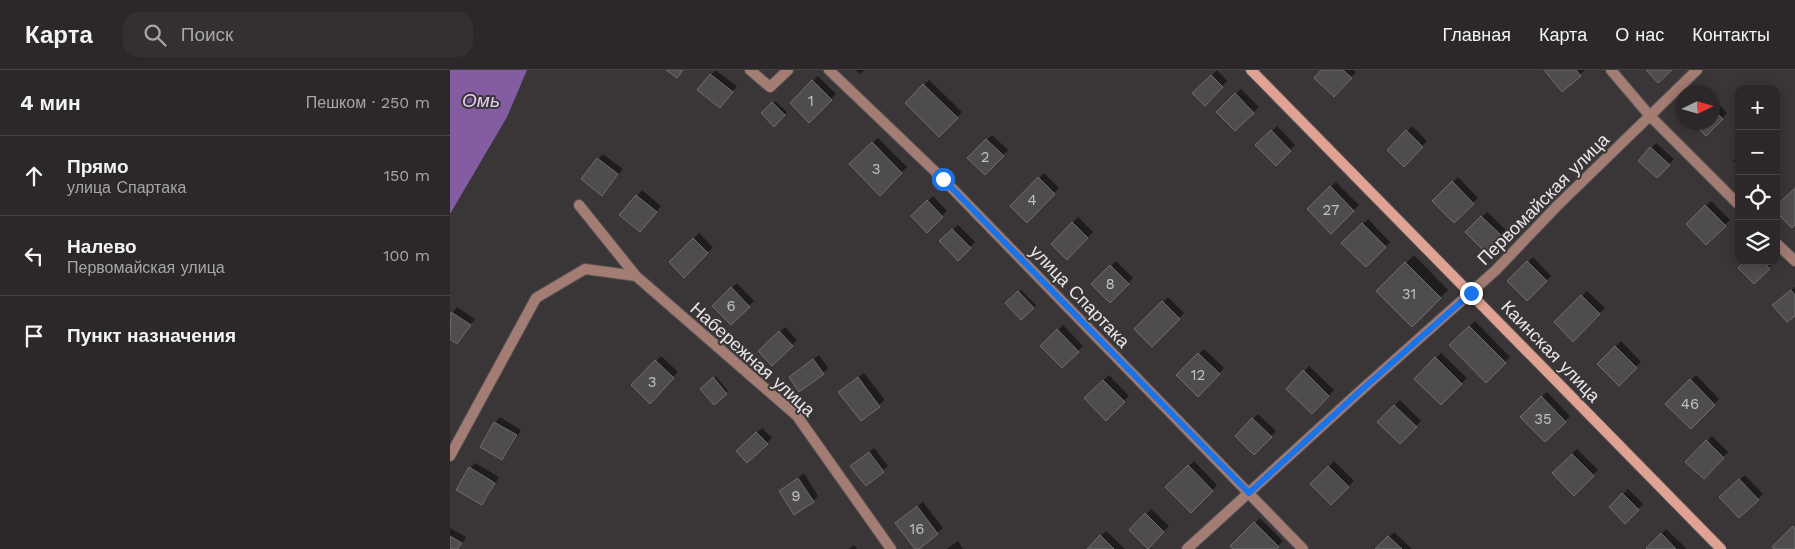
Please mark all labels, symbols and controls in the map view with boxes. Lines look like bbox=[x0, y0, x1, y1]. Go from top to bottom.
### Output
search box bbox=[123, 12, 473, 57]
text: Карта bbox=[25, 21, 93, 49]
icon: search bbox=[141, 21, 169, 49]
text: Поиск bbox=[181, 23, 233, 46]
text: Главная bbox=[1442, 24, 1511, 45]
text: Карта bbox=[1539, 24, 1587, 45]
text: О нас bbox=[1615, 24, 1664, 45]
text: Контакты bbox=[1692, 24, 1770, 45]
north arrow bbox=[1675, 85, 1720, 130]
map controls bbox=[1735, 85, 1780, 265]
button: + bbox=[1735, 85, 1780, 130]
water label: Омь bbox=[462, 89, 500, 112]
text: 4 мин bbox=[20, 90, 81, 115]
house number: 1 bbox=[808, 92, 814, 110]
text: Пешком · 250 m bbox=[306, 93, 430, 112]
street label: Первомайская улица bbox=[1473, 128, 1614, 269]
button: − bbox=[1735, 130, 1780, 175]
house number: 2 bbox=[981, 148, 989, 166]
text: Прямо bbox=[67, 155, 129, 178]
house number: 3 bbox=[872, 160, 880, 178]
icon: ahead bbox=[20, 162, 48, 190]
text: 150 m bbox=[384, 166, 430, 185]
route start bbox=[932, 168, 955, 191]
button: locate bbox=[1735, 175, 1780, 220]
text: улица Спартака bbox=[67, 178, 186, 197]
house number: 4 bbox=[1027, 191, 1037, 209]
house number: 27 bbox=[1323, 201, 1339, 219]
button: layers bbox=[1735, 220, 1780, 265]
text: Налево bbox=[67, 235, 137, 258]
street label: улица Спартака bbox=[1026, 240, 1135, 352]
icon: left bbox=[20, 242, 48, 270]
text: 100 m bbox=[383, 246, 430, 265]
text: Первомайская улица bbox=[67, 258, 225, 277]
house number: 8 bbox=[1105, 275, 1115, 293]
route end bbox=[1460, 282, 1483, 305]
house number: 31 bbox=[1402, 285, 1416, 303]
street label: Каинская улица bbox=[1497, 296, 1605, 407]
house number: 6 bbox=[726, 297, 736, 315]
street label: Набережная улица bbox=[686, 298, 820, 421]
icon: arrive bbox=[20, 322, 48, 350]
text: Пункт назначения bbox=[67, 324, 236, 347]
house number: 12 bbox=[1191, 366, 1205, 384]
house number: 3 bbox=[648, 373, 656, 391]
house number: 46 bbox=[1681, 395, 1699, 413]
house number: 35 bbox=[1534, 410, 1552, 428]
house number: 9 bbox=[791, 487, 801, 505]
house number: 16 bbox=[910, 520, 924, 538]

